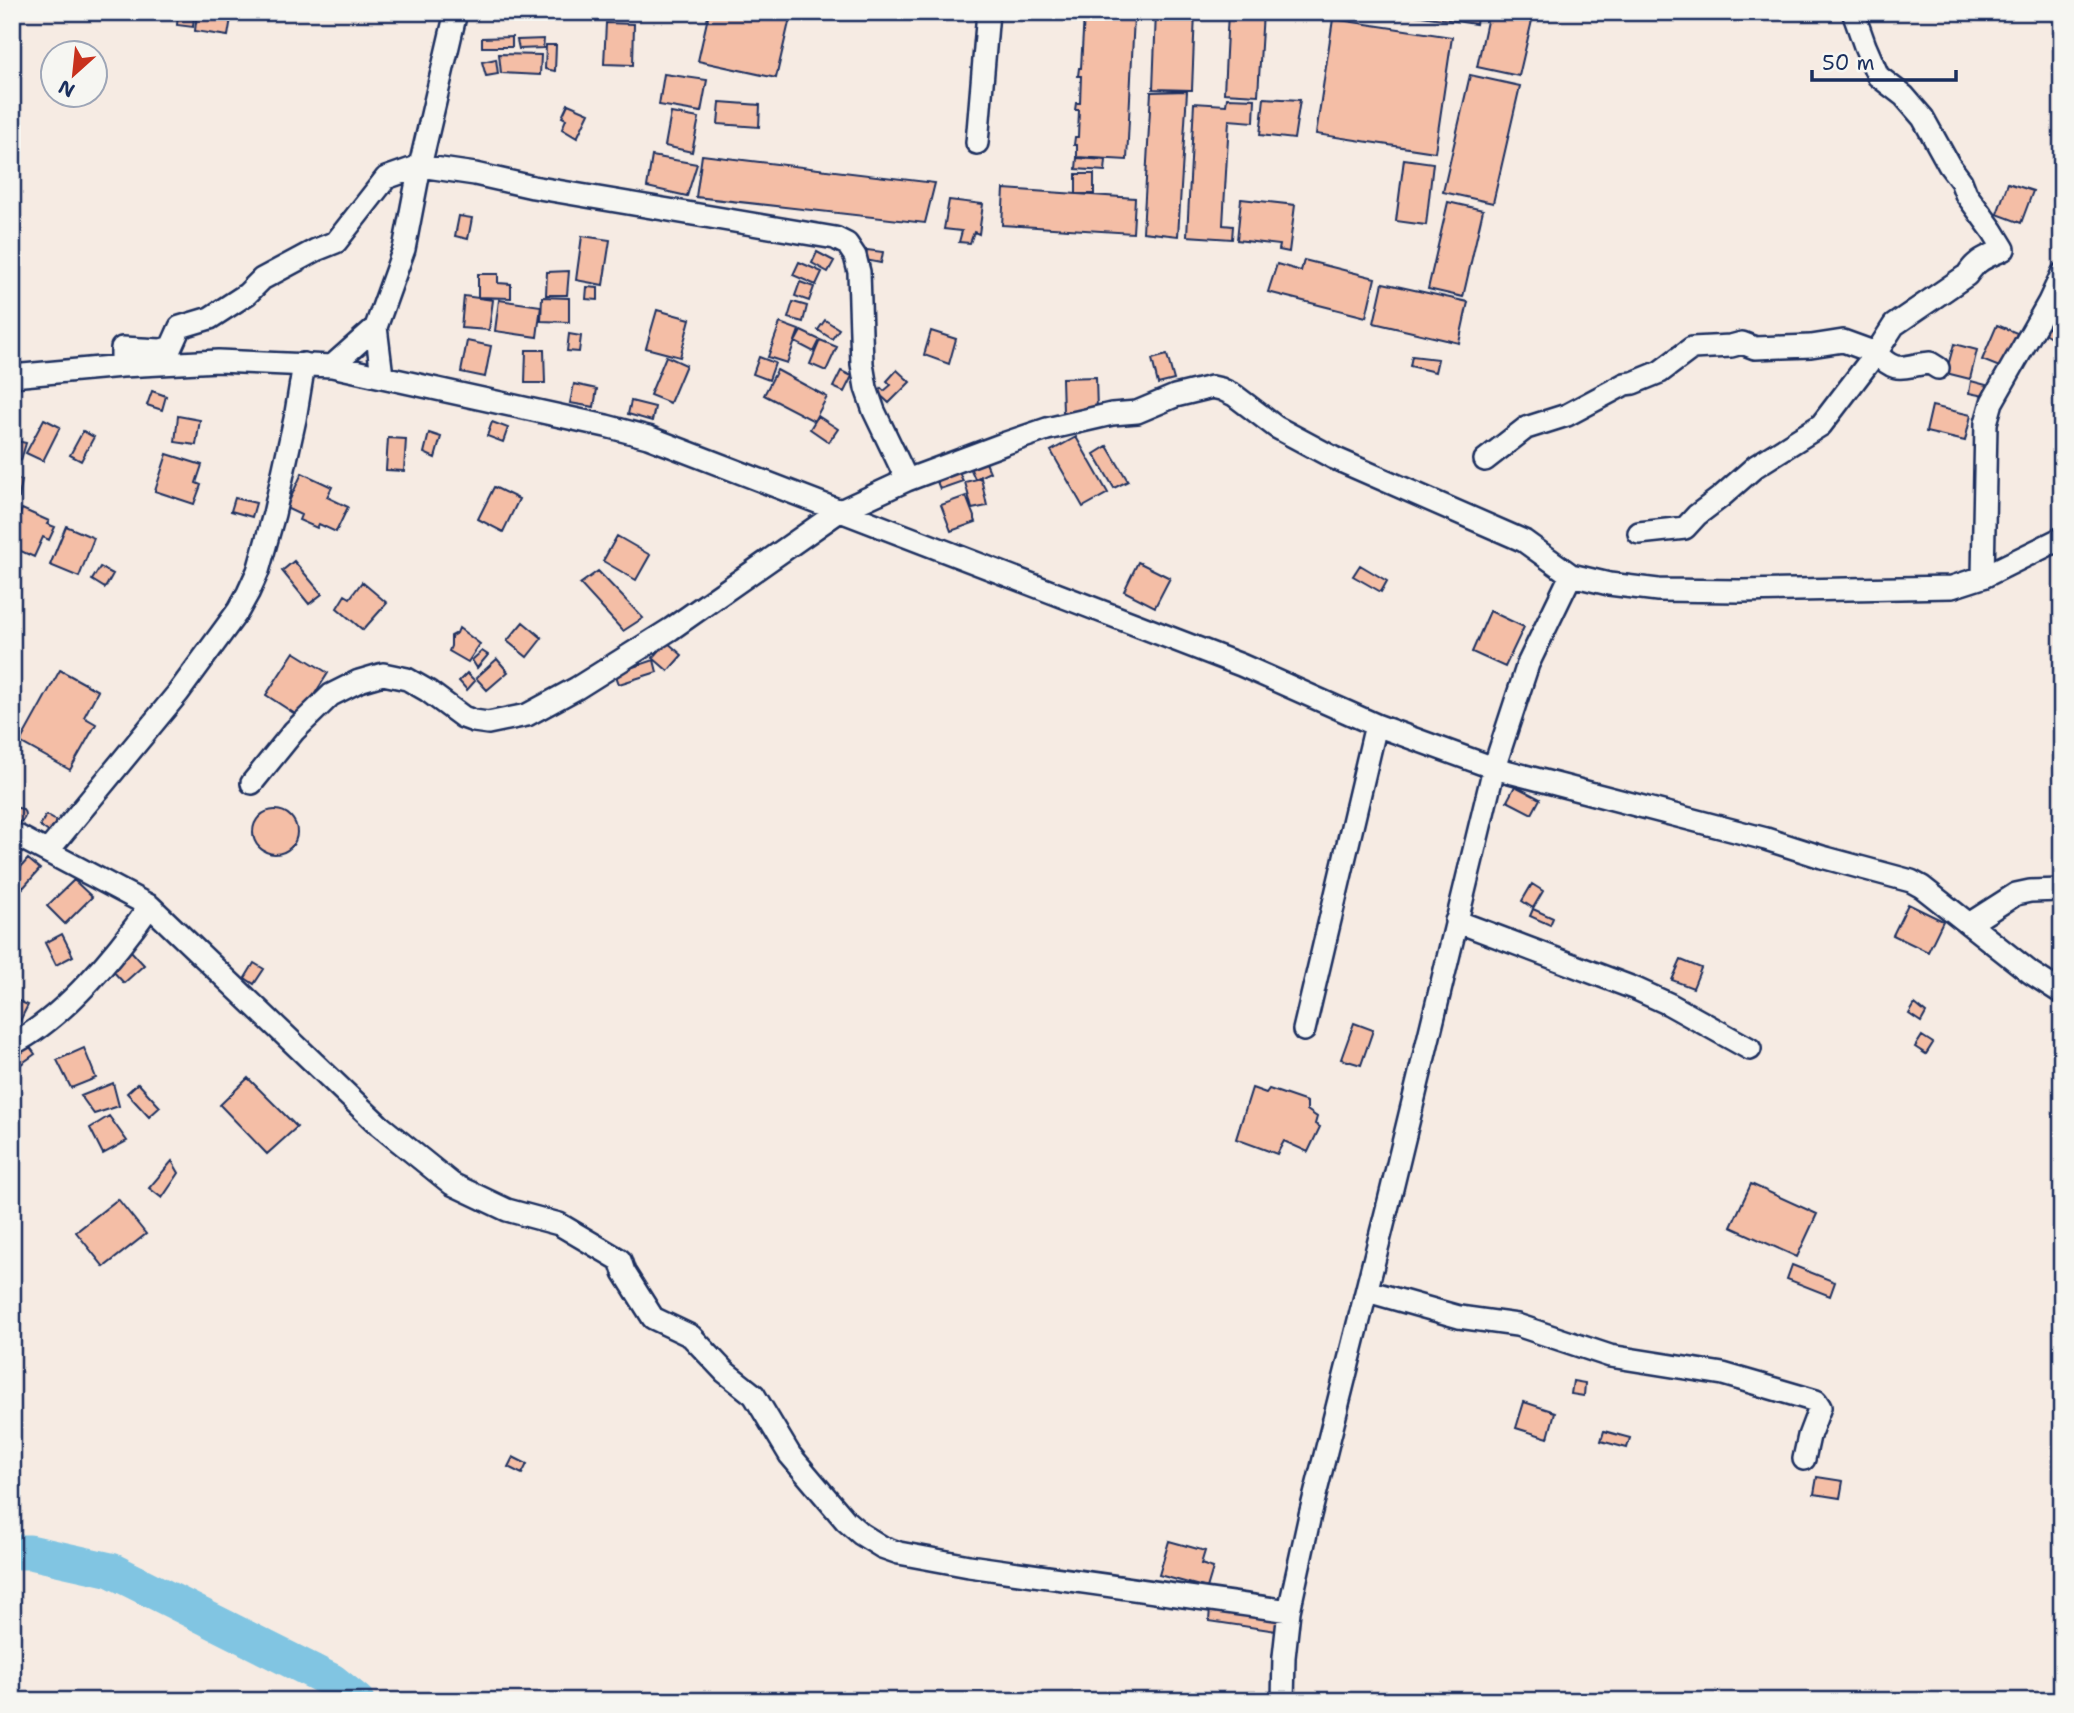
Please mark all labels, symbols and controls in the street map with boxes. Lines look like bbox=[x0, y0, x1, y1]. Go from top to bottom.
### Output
north arrow bbox=[38, 38, 108, 108]
scale bar bbox=[1812, 38, 1955, 82]
text: 50 m bbox=[1822, 49, 1875, 77]
text: N bbox=[54, 74, 79, 103]

